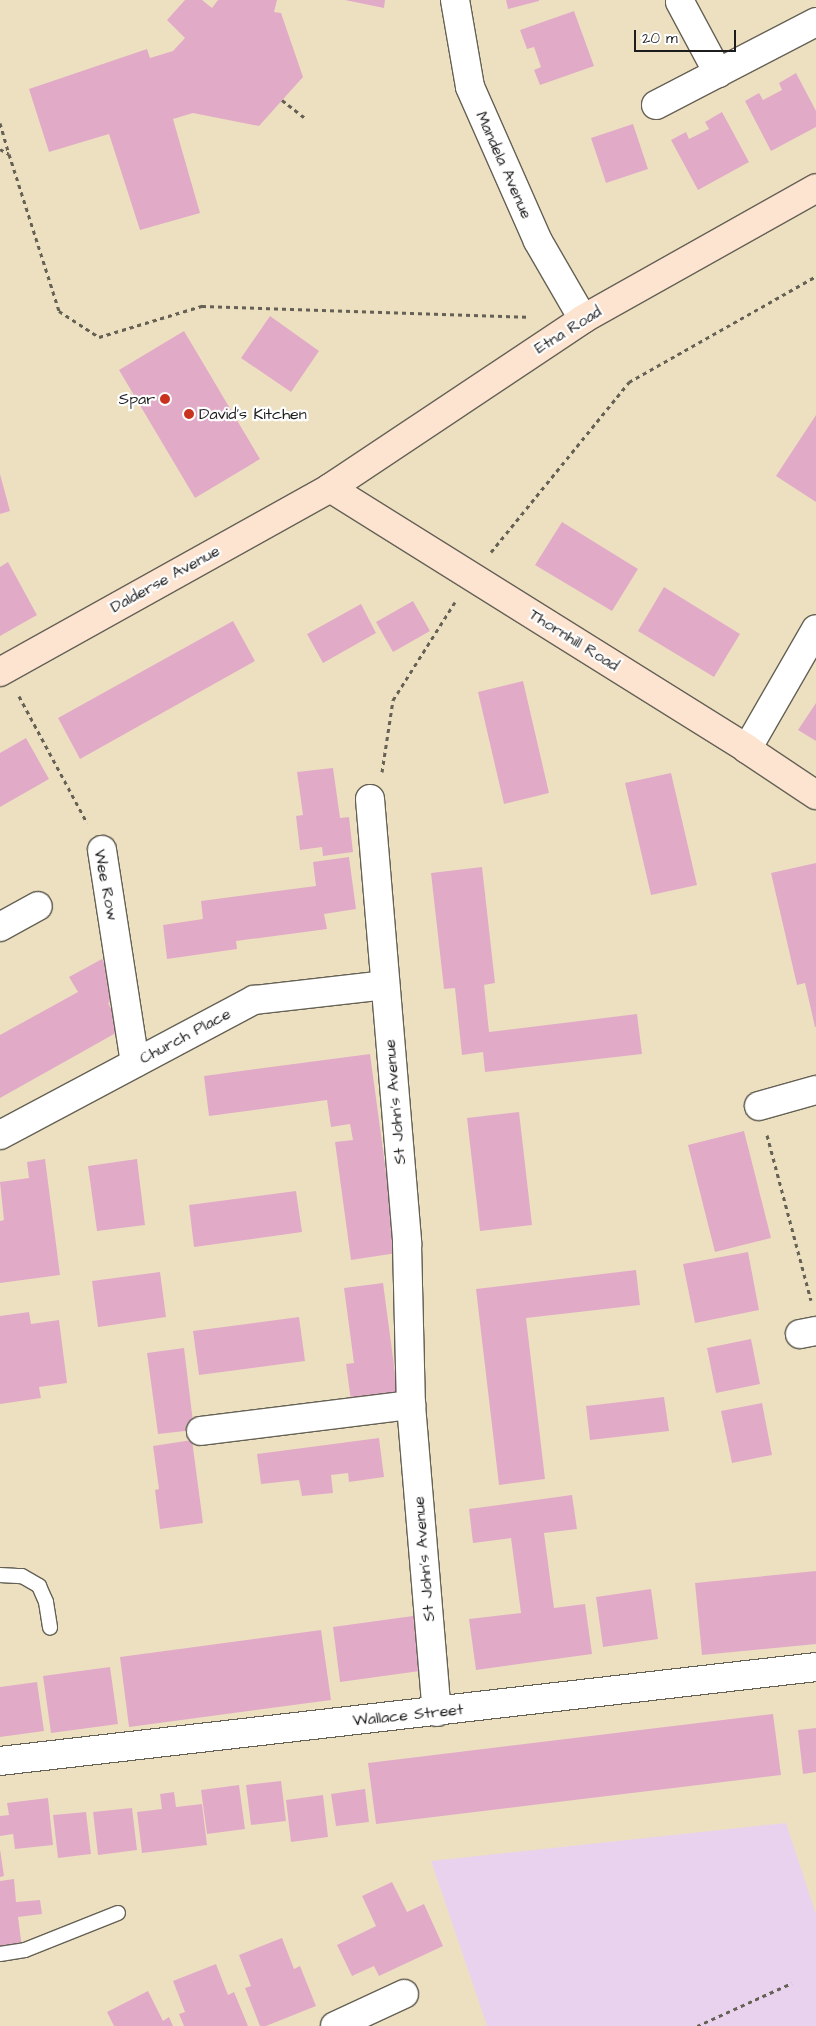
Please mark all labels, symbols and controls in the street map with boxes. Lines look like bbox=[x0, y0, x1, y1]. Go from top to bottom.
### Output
scale bar bbox=[636, 20, 738, 52]
text: 20 m bbox=[642, 28, 678, 49]
street label: Mandela Avenue bbox=[472, 108, 536, 222]
street label: Etna Road bbox=[531, 302, 605, 358]
place label: Spar bbox=[119, 389, 155, 409]
marker: Spar bbox=[159, 393, 171, 405]
place label: David's Kitchen bbox=[199, 404, 307, 424]
marker: David's Kitchen bbox=[183, 408, 195, 420]
street label: Dalderse Avenue bbox=[107, 541, 223, 617]
street label: Thornhill Road bbox=[526, 605, 622, 675]
street label: Wee Row bbox=[90, 848, 122, 922]
street label: Church Place bbox=[136, 1004, 234, 1068]
street label: St John's Avenue bbox=[380, 1039, 410, 1165]
street label: St John's Avenue bbox=[409, 1496, 439, 1622]
street label: Wallace Street bbox=[352, 1700, 464, 1730]

